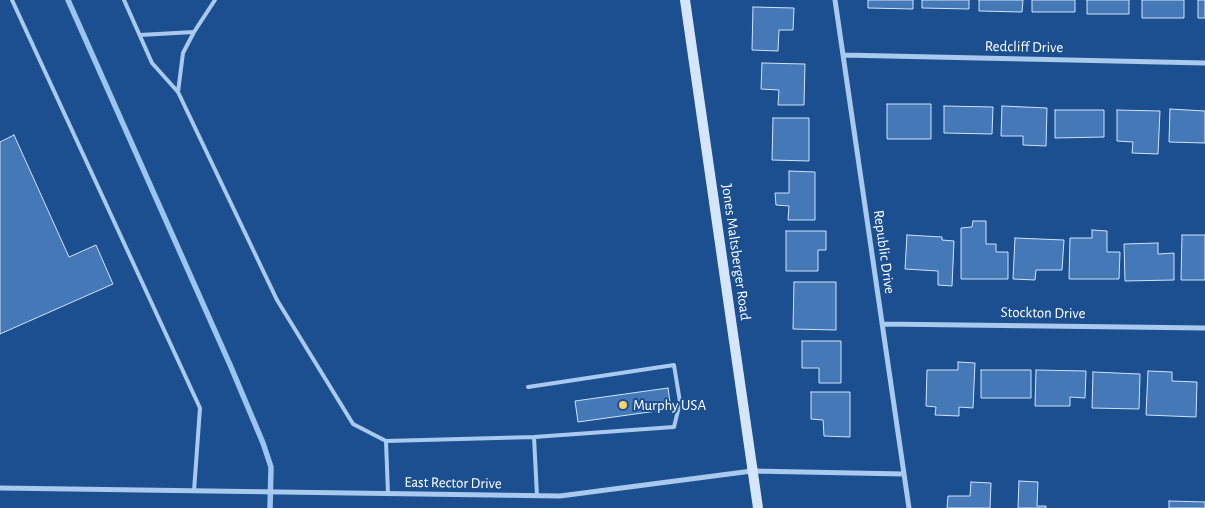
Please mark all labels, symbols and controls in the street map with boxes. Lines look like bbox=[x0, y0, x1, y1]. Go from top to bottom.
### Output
street label: Redcliff Drive bbox=[985, 37, 1063, 57]
street label: Jones Maltsberger Road bbox=[718, 183, 754, 321]
street label: Republic Drive bbox=[869, 209, 899, 295]
street label: Stockton Drive bbox=[1000, 303, 1086, 323]
place label: Murphy USA bbox=[633, 396, 706, 414]
marker: Murphy USA bbox=[617, 399, 629, 411]
street label: East Rector Drive bbox=[404, 473, 502, 493]

